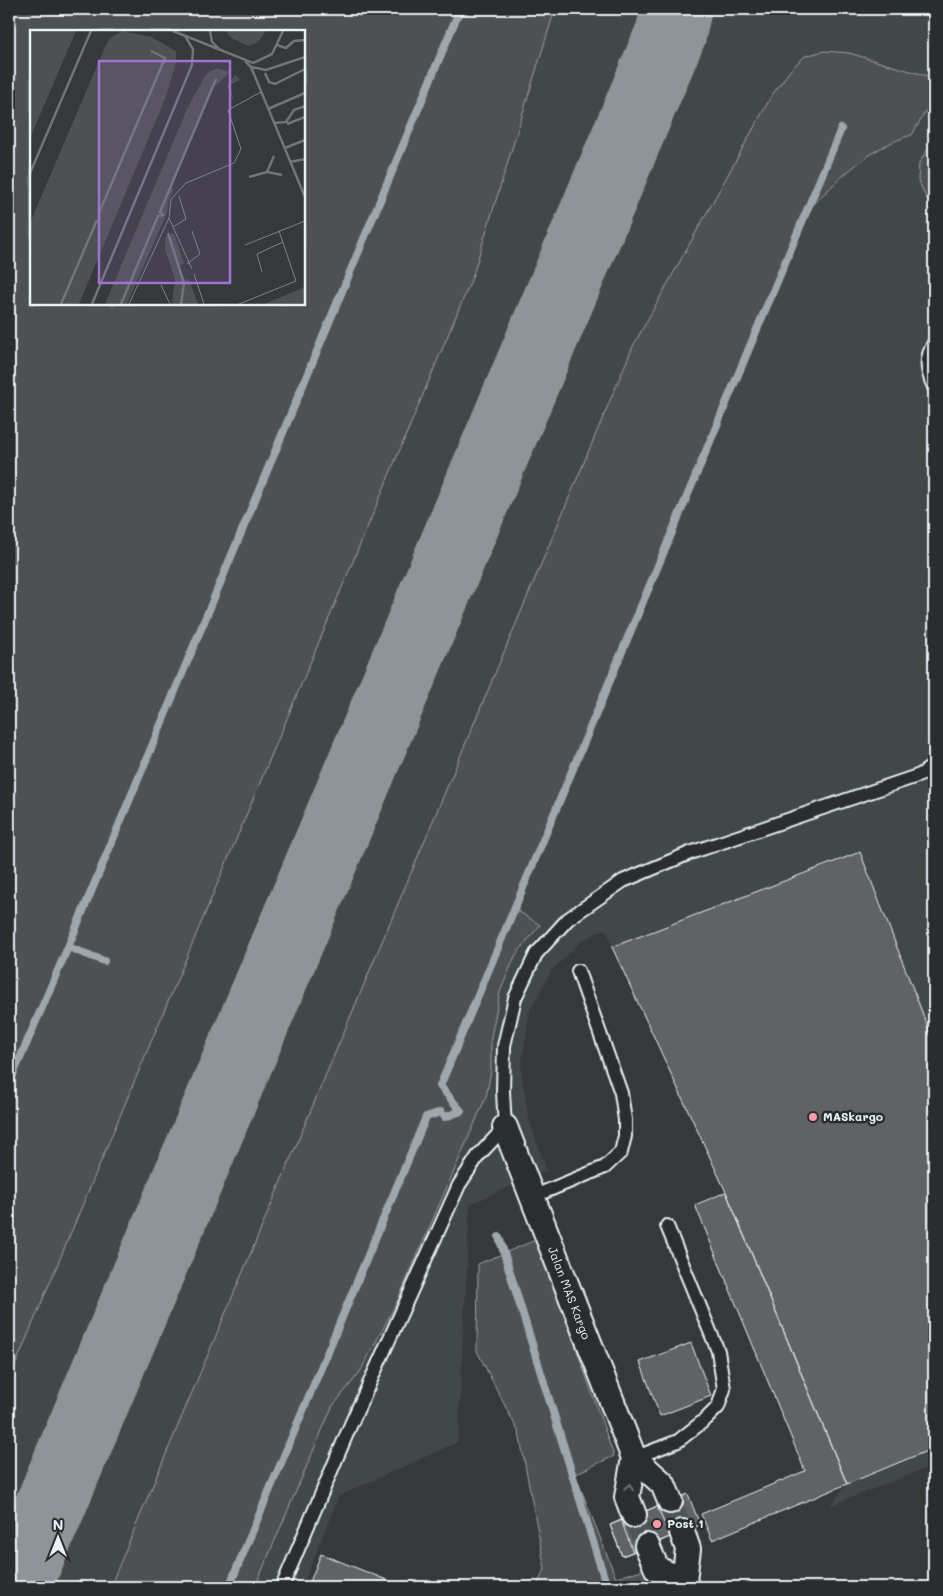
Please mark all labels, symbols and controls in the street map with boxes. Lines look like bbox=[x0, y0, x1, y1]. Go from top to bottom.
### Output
inset map bbox=[30, 30, 305, 305]
place label: MASkargo bbox=[823, 1108, 883, 1124]
marker: MASkargo bbox=[807, 1111, 819, 1123]
street label: Jalan MAS Kargo bbox=[545, 1244, 595, 1341]
one-way arrow bbox=[623, 1483, 633, 1492]
north arrow bbox=[32, 1514, 82, 1564]
text: N bbox=[53, 1515, 63, 1534]
place label: Post 1 bbox=[667, 1515, 704, 1531]
marker: Post 1 bbox=[651, 1518, 663, 1530]

